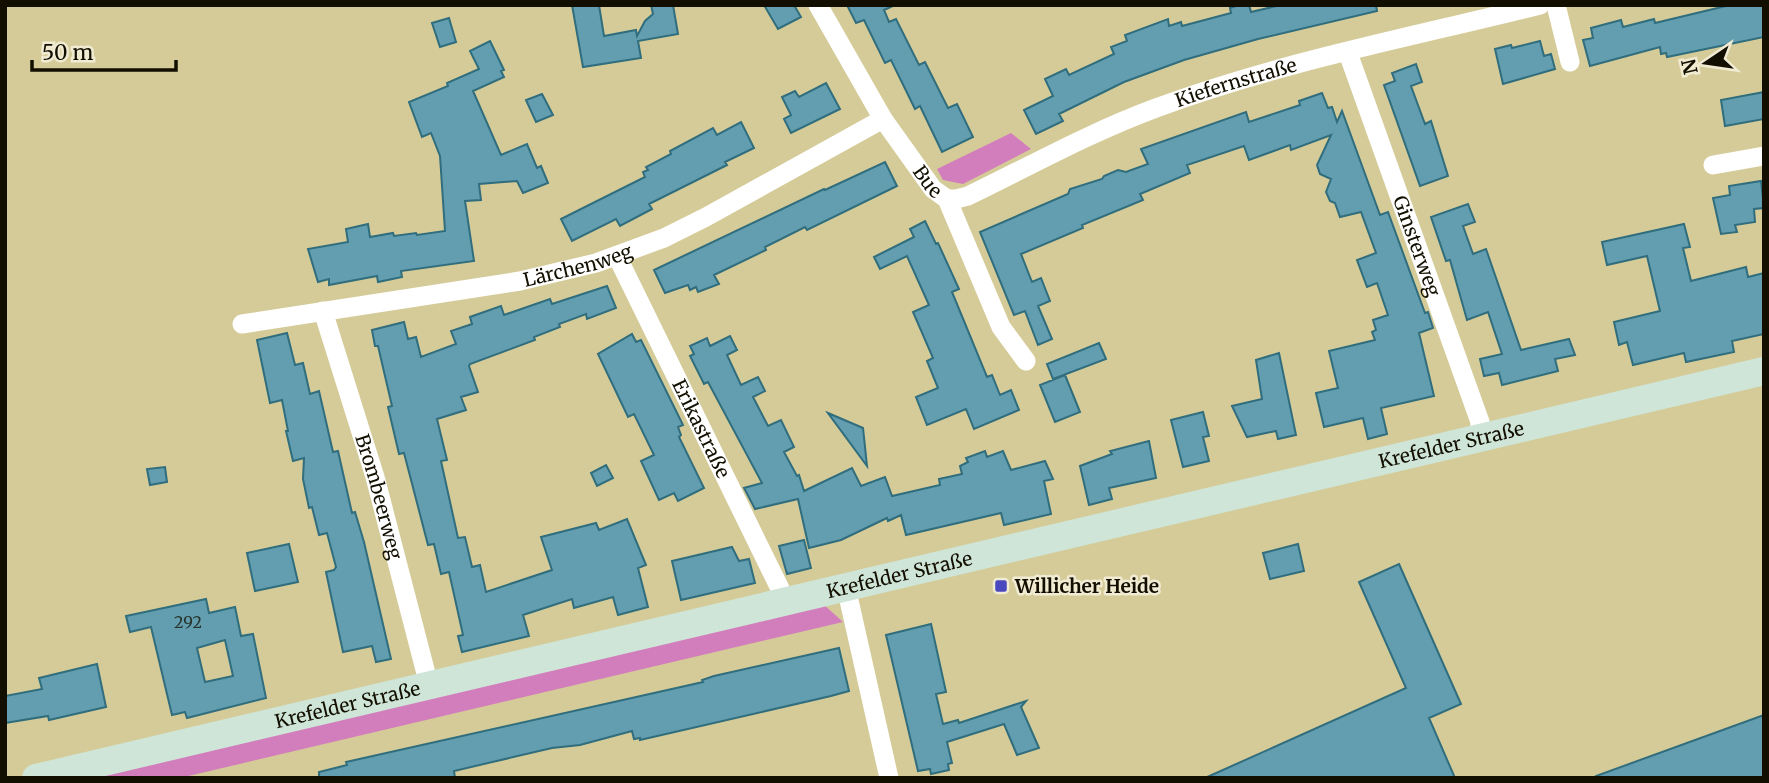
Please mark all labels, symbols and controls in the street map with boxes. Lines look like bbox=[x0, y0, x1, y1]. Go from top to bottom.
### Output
scale bar bbox=[32, 28, 175, 72]
north arrow bbox=[1671, 28, 1741, 98]
text: 50 m bbox=[42, 39, 93, 66]
street label: Kiefernstraße bbox=[1172, 53, 1299, 112]
text: N bbox=[1676, 57, 1703, 77]
street label: Bue bbox=[908, 160, 947, 203]
street label: Ginsterweg bbox=[1388, 192, 1446, 300]
street label: Lärchenweg bbox=[521, 239, 636, 292]
street label: Erikastraße bbox=[667, 375, 736, 482]
street label: Krefelder Straße bbox=[1376, 416, 1527, 473]
street label: Brombeerweg bbox=[350, 431, 408, 562]
street label: Krefelder Straße bbox=[824, 546, 975, 603]
place label: Willicher Heide bbox=[1014, 574, 1159, 598]
marker: Willicher Heide bbox=[993, 578, 1009, 594]
house number: 292 bbox=[174, 612, 202, 632]
street label: Krefelder Straße bbox=[272, 676, 423, 733]

